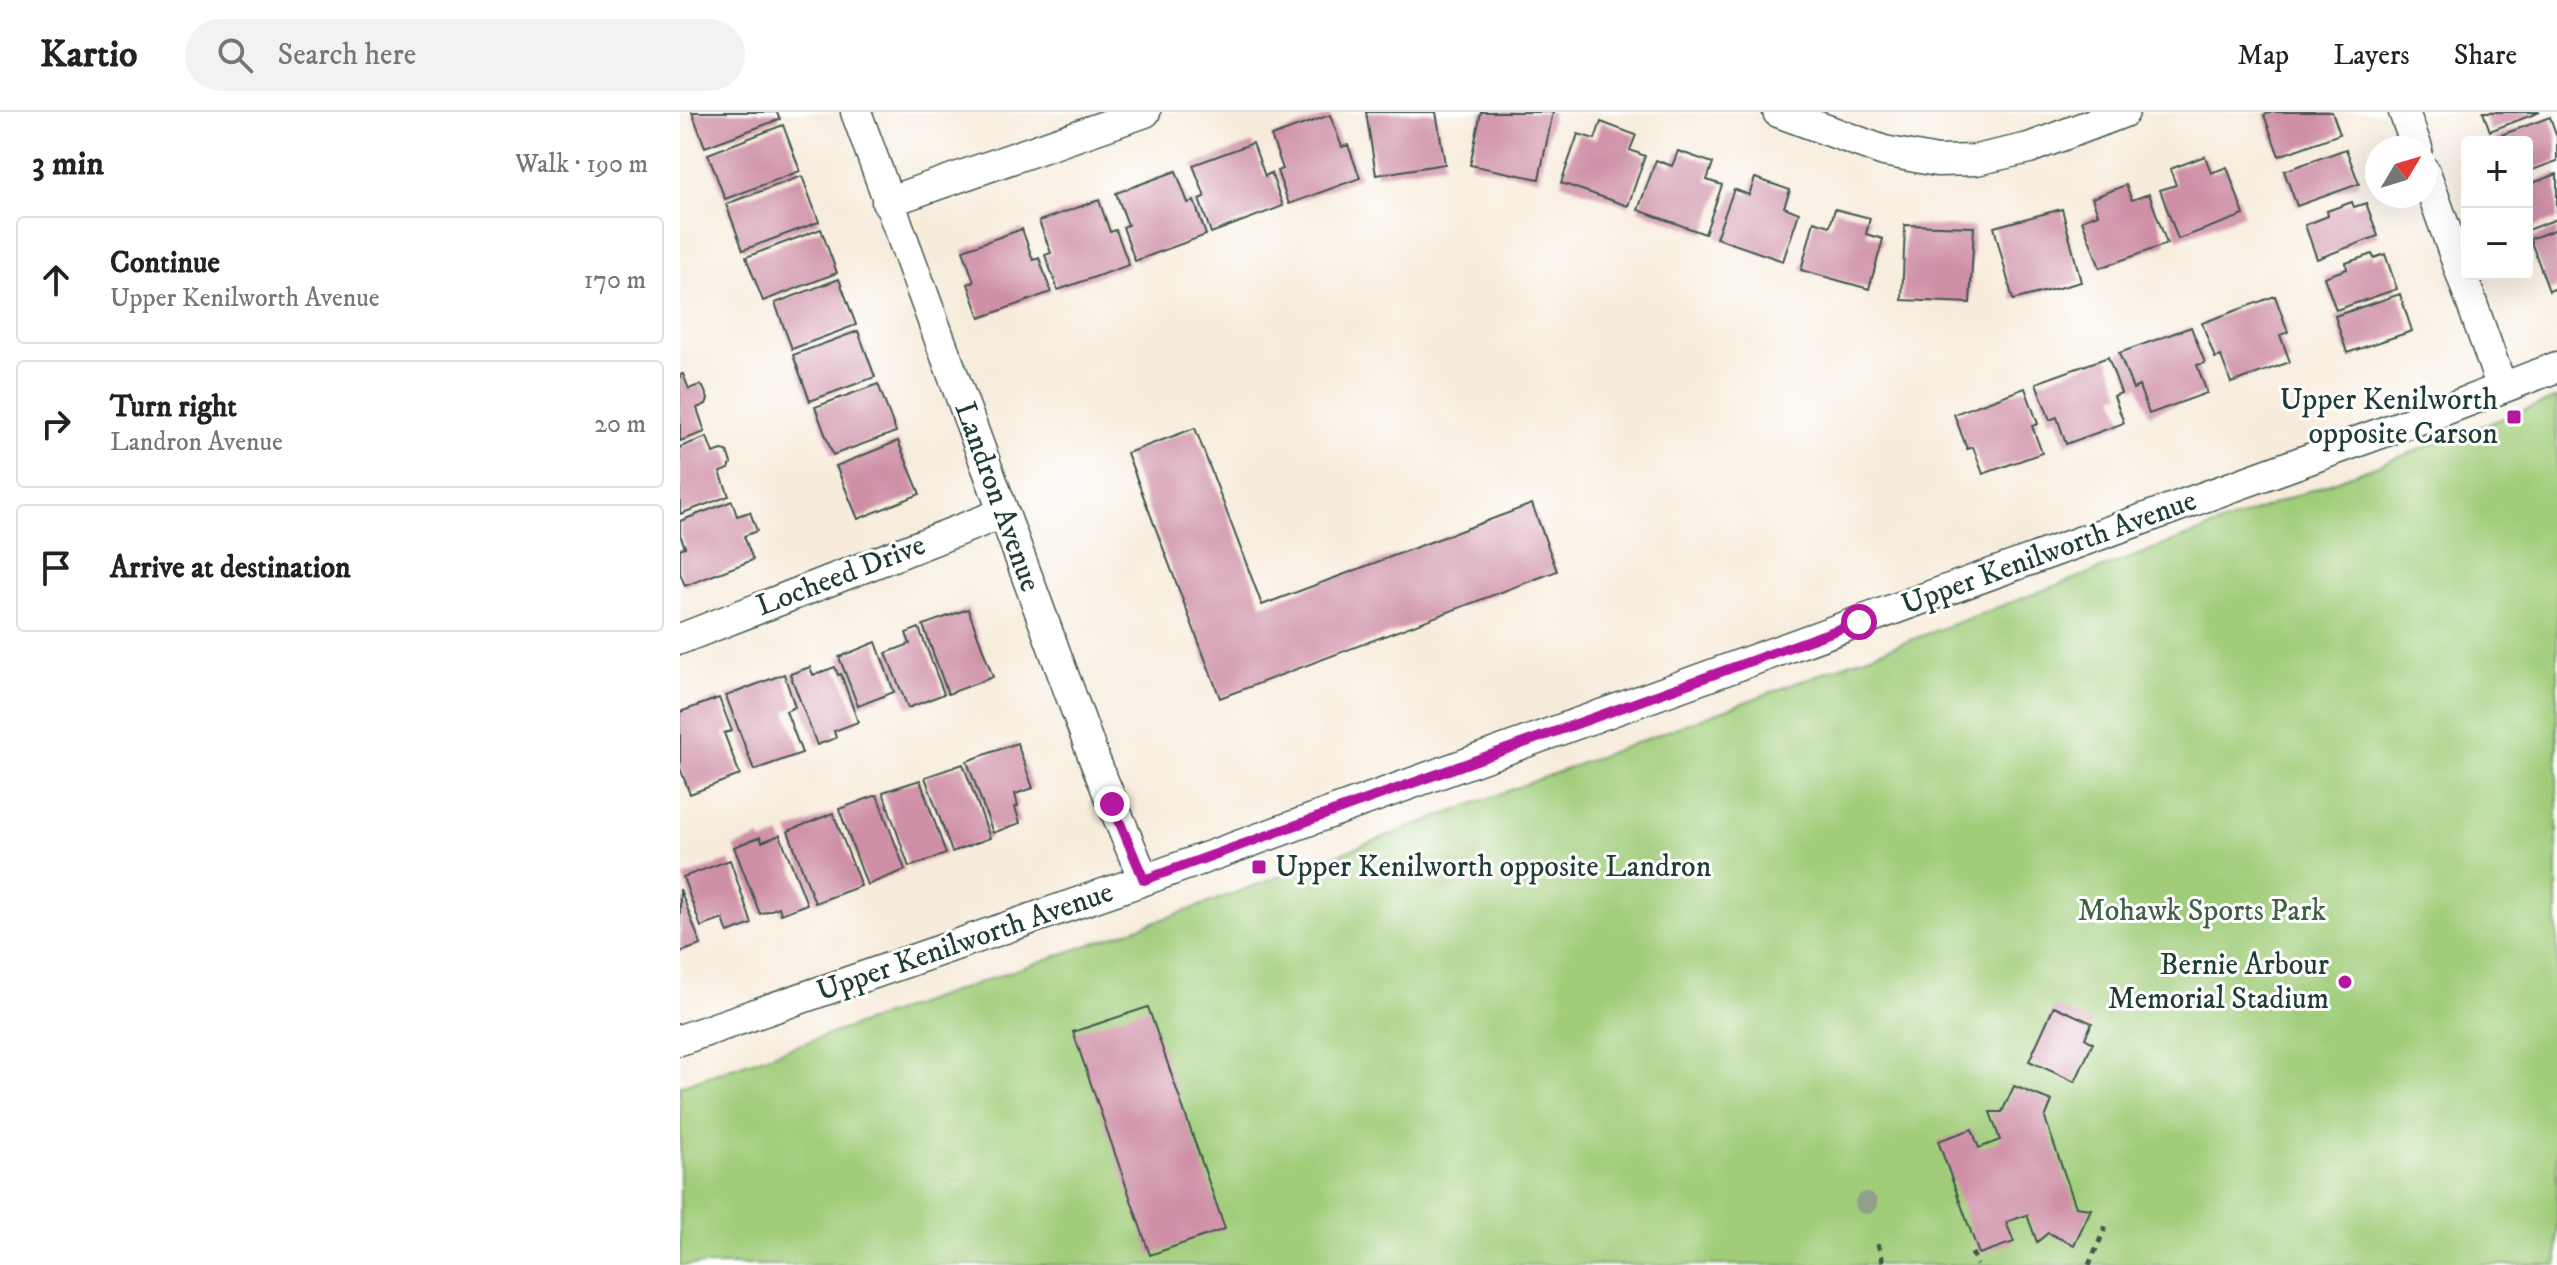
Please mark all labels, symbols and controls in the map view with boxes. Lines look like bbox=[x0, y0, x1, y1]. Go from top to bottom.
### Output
search box bbox=[185, 19, 745, 91]
text: Kartio bbox=[40, 31, 137, 79]
icon: search bbox=[213, 33, 257, 77]
text: Search here bbox=[277, 37, 416, 74]
text: Map bbox=[2238, 38, 2289, 73]
text: Layers bbox=[2333, 38, 2410, 73]
text: Share bbox=[2454, 38, 2517, 73]
north arrow bbox=[2365, 136, 2437, 208]
map controls bbox=[2461, 136, 2533, 280]
button: + bbox=[2461, 136, 2533, 208]
text: 3 min bbox=[32, 143, 104, 185]
text: Walk · 190 m bbox=[515, 148, 648, 181]
button: − bbox=[2461, 208, 2533, 280]
text: Continue bbox=[110, 245, 220, 282]
icon: ahead bbox=[34, 258, 78, 302]
text: 170 m bbox=[584, 264, 646, 297]
text: Upper Kenilworth Avenue bbox=[110, 282, 380, 315]
place label: Upper Kenilworth opposite Carson bbox=[2280, 382, 2498, 453]
text: Turn right bbox=[110, 389, 237, 426]
street label: Landron Avenue bbox=[946, 397, 1048, 597]
icon: right bbox=[34, 402, 78, 446]
text: 20 m bbox=[594, 408, 646, 441]
marker: Upper Kenilworth opposite Carson bbox=[2505, 408, 2523, 426]
text: Landron Avenue bbox=[110, 426, 283, 459]
street label: Upper Kenilworth Avenue bbox=[1896, 482, 2202, 624]
street label: Locheed Drive bbox=[751, 527, 931, 625]
icon: arrive bbox=[34, 546, 78, 590]
text: Arrive at destination bbox=[110, 550, 351, 587]
route start bbox=[1841, 604, 1877, 640]
route end bbox=[1094, 786, 1130, 822]
place label: Upper Kenilworth opposite Landron bbox=[1275, 849, 1712, 886]
marker: Upper Kenilworth opposite Landron bbox=[1250, 858, 1268, 876]
street label: Upper Kenilworth Avenue bbox=[812, 874, 1118, 1010]
park label: Mohawk Sports Park bbox=[2078, 893, 2326, 930]
place label: Bernie Arbour Memorial Stadium bbox=[2108, 947, 2329, 1018]
marker: Bernie Arbour Memorial Stadium bbox=[2336, 973, 2354, 991]

